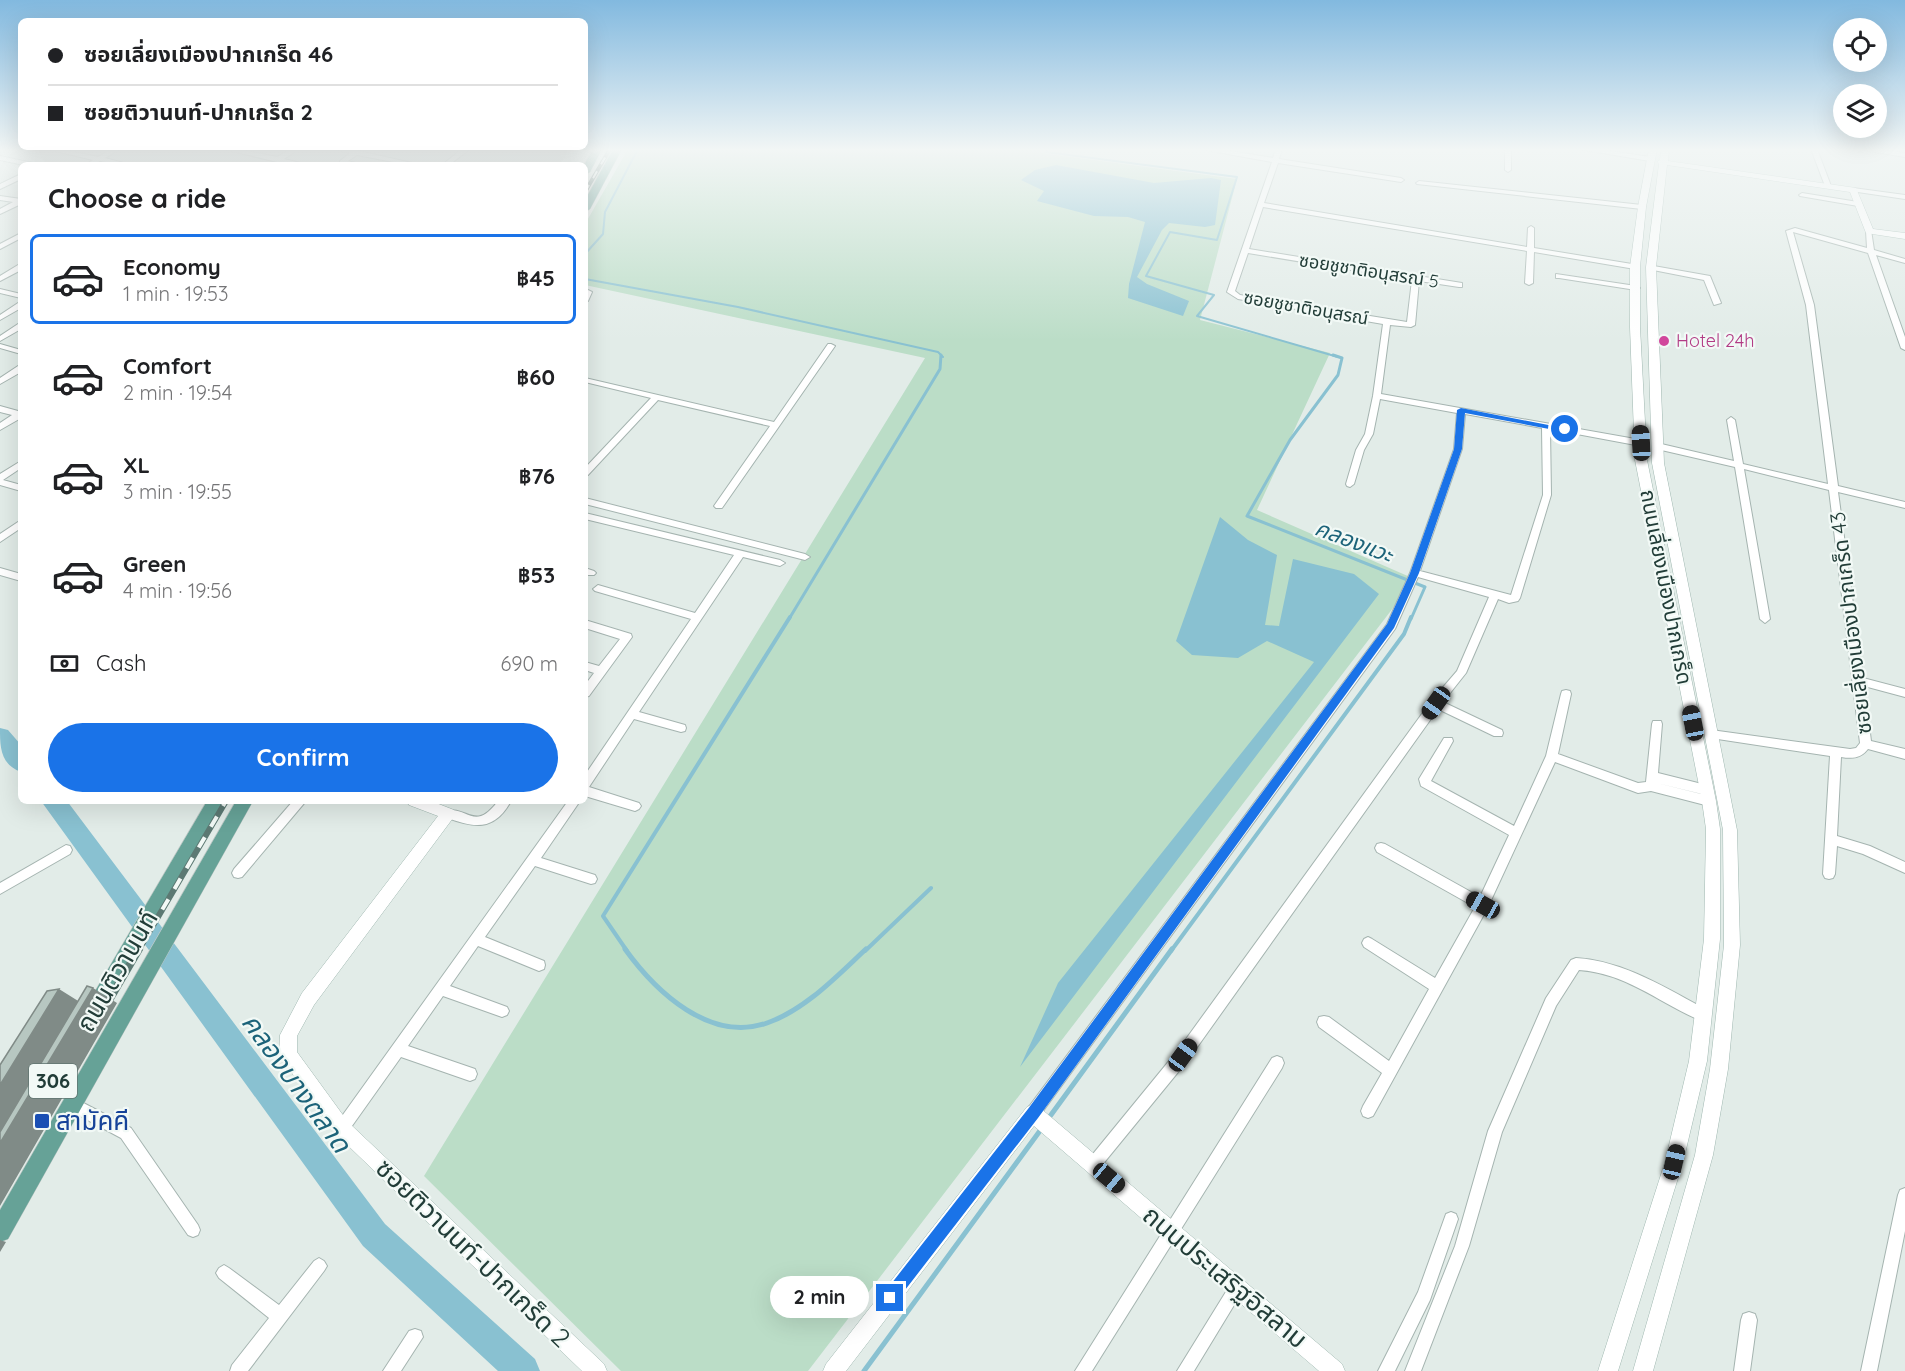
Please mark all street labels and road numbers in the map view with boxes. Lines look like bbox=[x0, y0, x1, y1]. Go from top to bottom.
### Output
street label: ซอยชูชาติอนุสรณ์ 5 bbox=[1297, 248, 1441, 294]
street label: ซอยชูชาติอนุสรณ์ bbox=[1242, 285, 1370, 331]
street label: ถนนเลี่ยงเมืองปากเกร็ด bbox=[1635, 487, 1700, 687]
street label: ซอยเลี่ยงเมืองปากเกร็ด 43 bbox=[1822, 510, 1877, 736]
street label: ถนนติวานนท์ bbox=[68, 904, 165, 1038]
road number: 306 bbox=[29, 1064, 77, 1098]
street label: ซอยติวานนท์-ปากเกร็ด 2 bbox=[369, 1151, 578, 1354]
street label: ถนนประเสริฐอิสลาม bbox=[1136, 1198, 1314, 1355]

